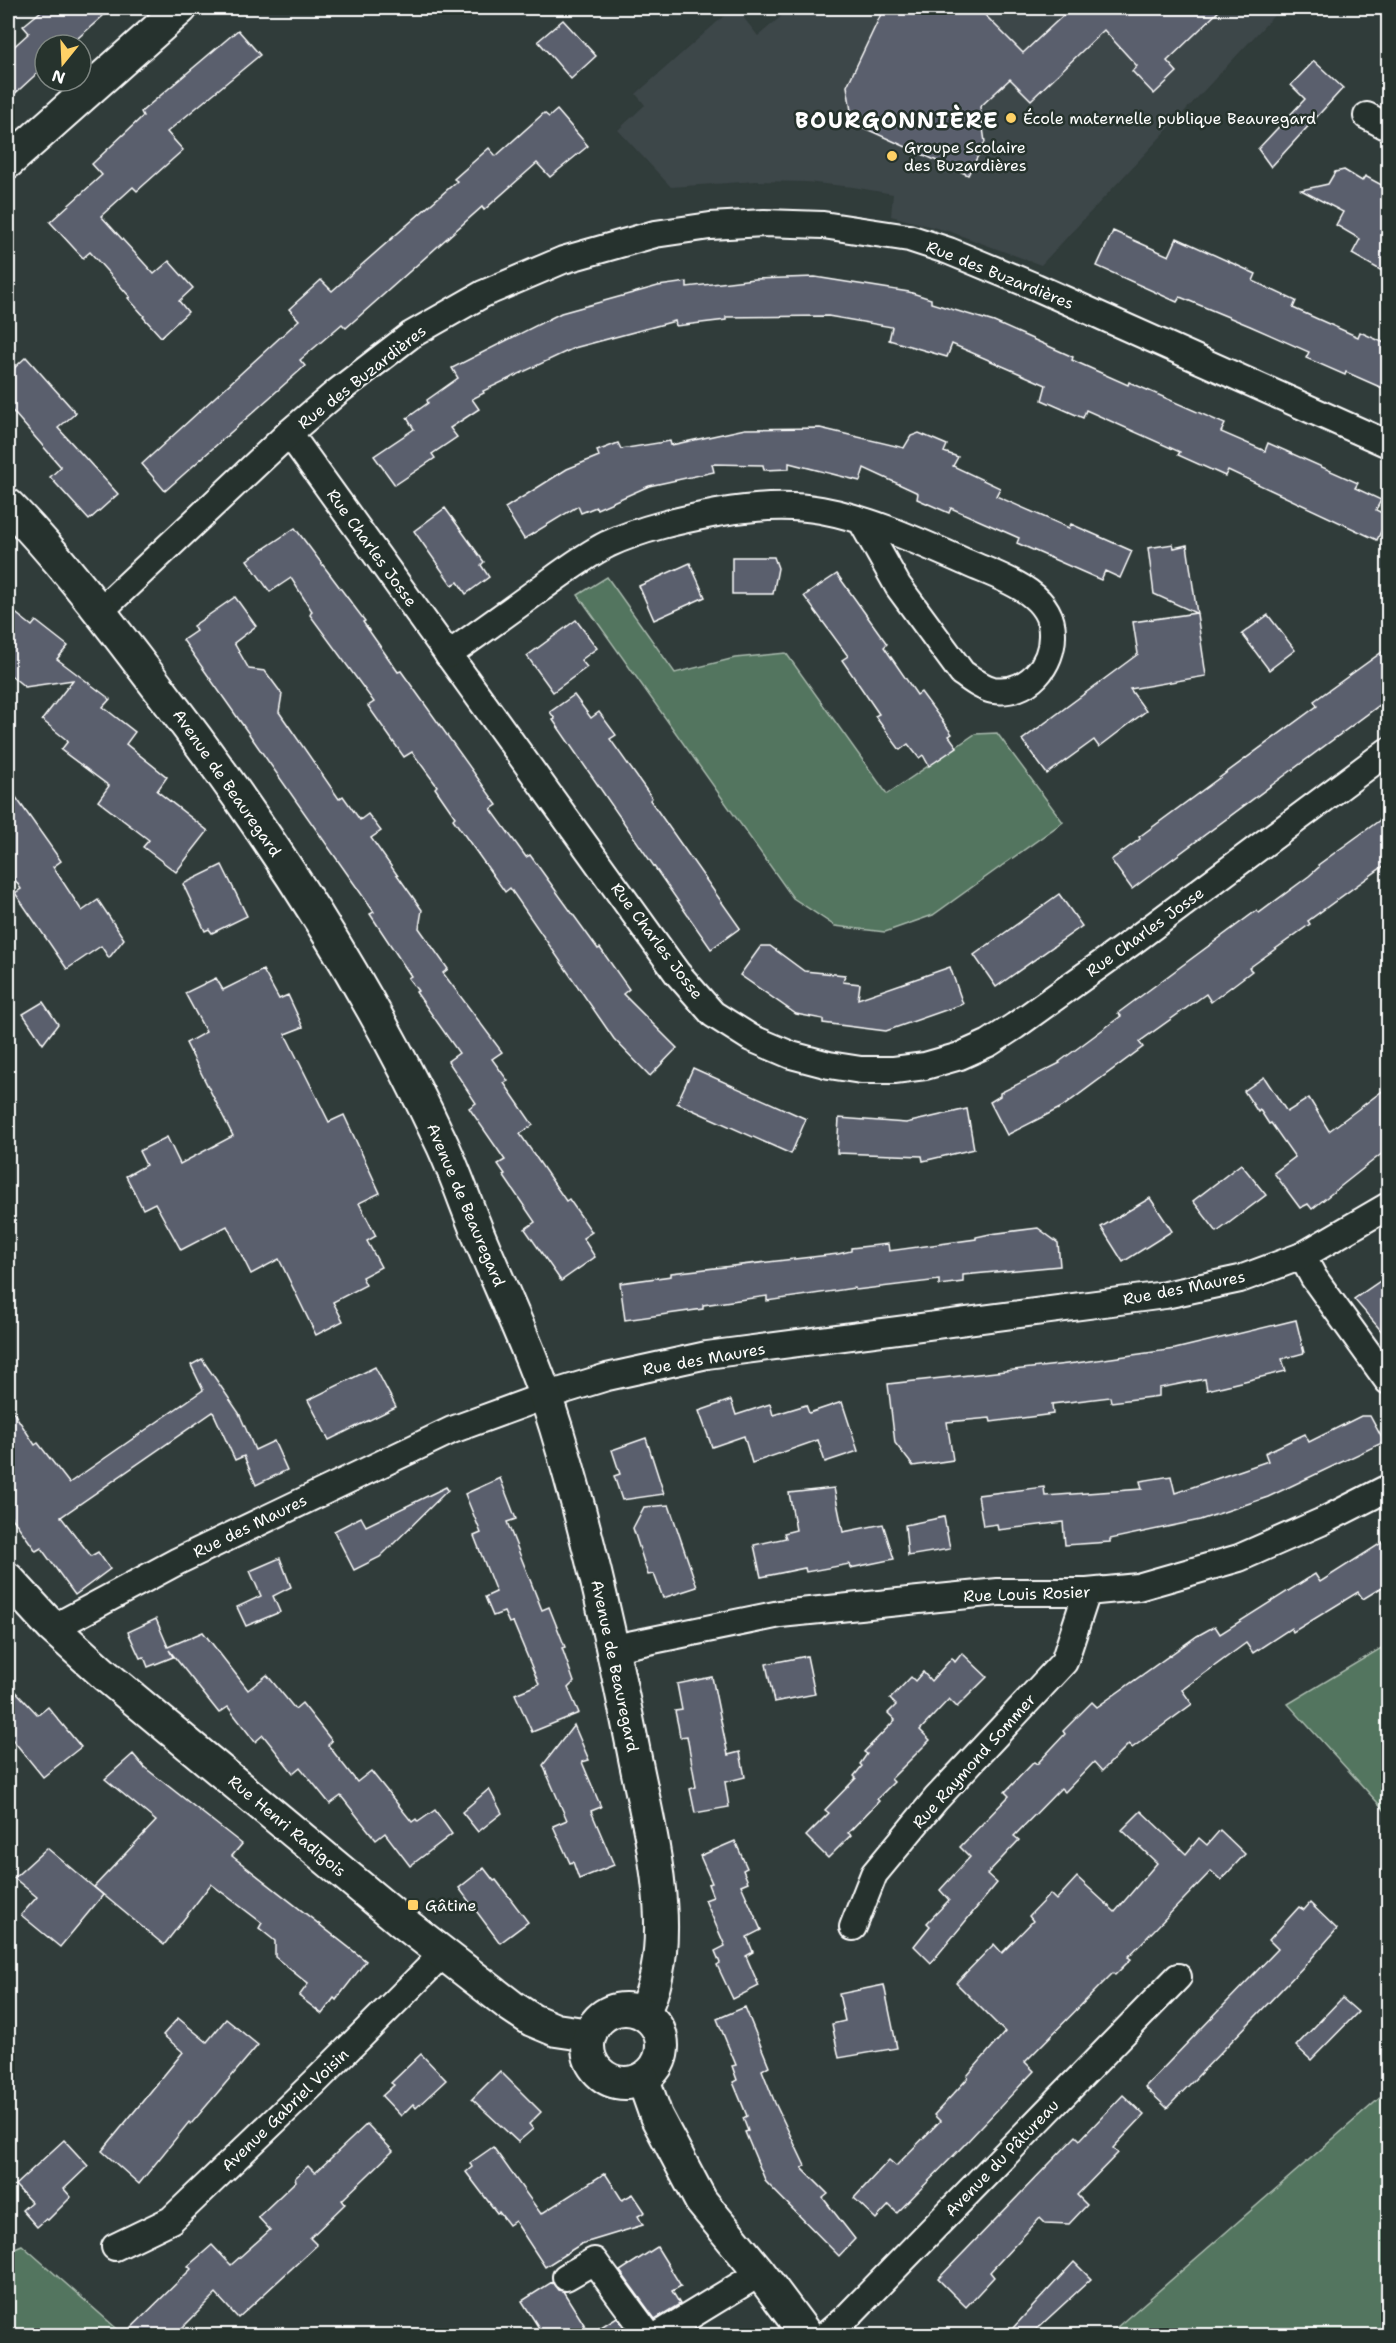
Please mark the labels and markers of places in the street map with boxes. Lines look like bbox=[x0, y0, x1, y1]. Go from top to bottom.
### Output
place label: École maternelle publique Beauregard bbox=[1023, 108, 1316, 129]
marker: École maternelle publique Beauregard bbox=[1004, 111, 1018, 125]
place label: Groupe Scolaire des Buzardières bbox=[904, 137, 1027, 176]
marker: Groupe Scolaire des Buzardières bbox=[885, 149, 899, 163]
place label: Gâtine bbox=[425, 1895, 477, 1916]
marker: Gâtine bbox=[406, 1898, 420, 1912]

